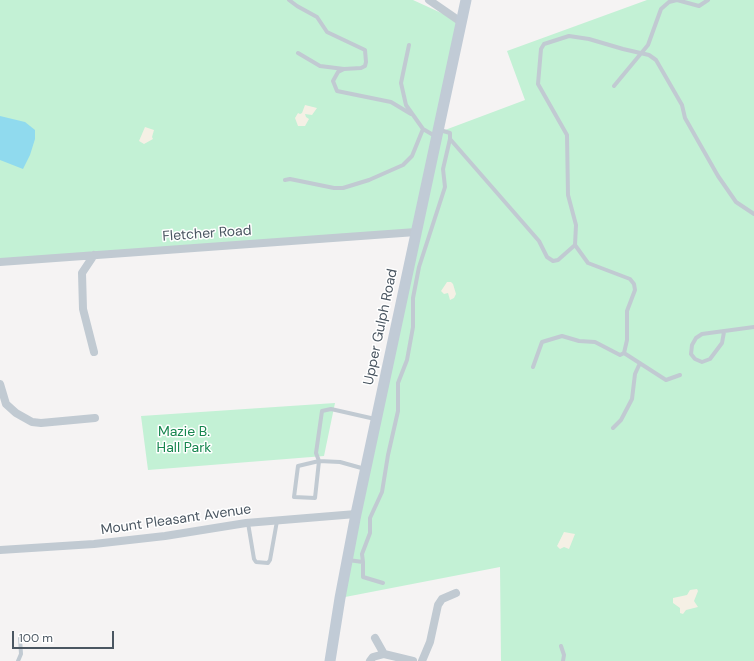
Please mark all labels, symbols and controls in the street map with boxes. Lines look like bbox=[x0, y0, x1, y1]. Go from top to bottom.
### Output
street label: Fletcher Road bbox=[162, 223, 252, 245]
street label: Upper Gulph Road bbox=[360, 267, 402, 387]
park label: Mazie B. Hall Park bbox=[157, 424, 211, 456]
street label: Mount Pleasant Avenue bbox=[100, 501, 252, 539]
scale bar bbox=[14, 623, 116, 649]
text: 100 m bbox=[19, 630, 53, 646]

